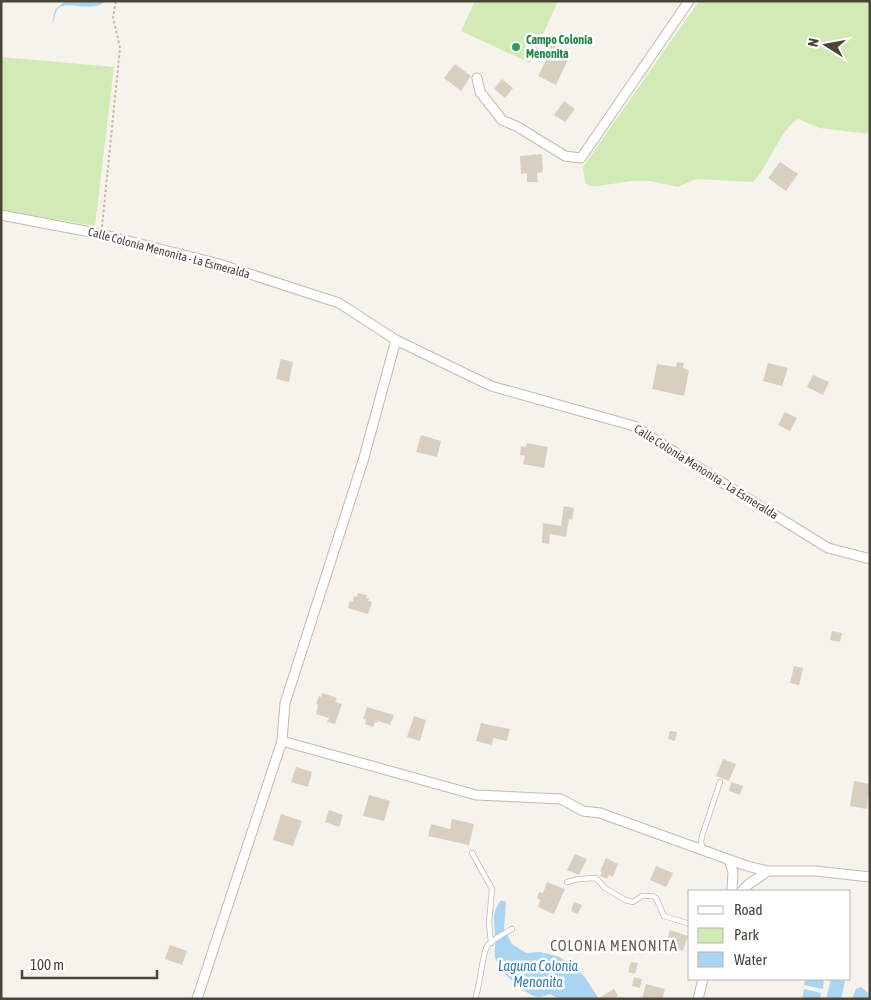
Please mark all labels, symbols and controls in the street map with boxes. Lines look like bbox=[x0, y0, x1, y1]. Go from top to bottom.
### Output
north arrow bbox=[801, 20, 851, 70]
place label: Campo Colonia Menonita bbox=[526, 33, 593, 61]
text: N bbox=[805, 37, 822, 48]
marker: Campo Colonia Menonita bbox=[510, 41, 522, 53]
street label: Calle Colonia Menonita - La Esmeralda bbox=[86, 225, 252, 281]
street label: Calle Colonia Menonita - La Esmeralda bbox=[631, 422, 781, 522]
legend bbox=[688, 890, 851, 980]
text: Road bbox=[734, 901, 763, 918]
text: Park bbox=[734, 926, 759, 943]
district label: COLONIA MENONITA bbox=[550, 937, 678, 954]
scale bar bbox=[22, 948, 158, 980]
text: Water bbox=[734, 951, 767, 968]
text: 100 m bbox=[30, 956, 64, 973]
water label: Laguna Colonia Menonita bbox=[498, 958, 578, 990]

